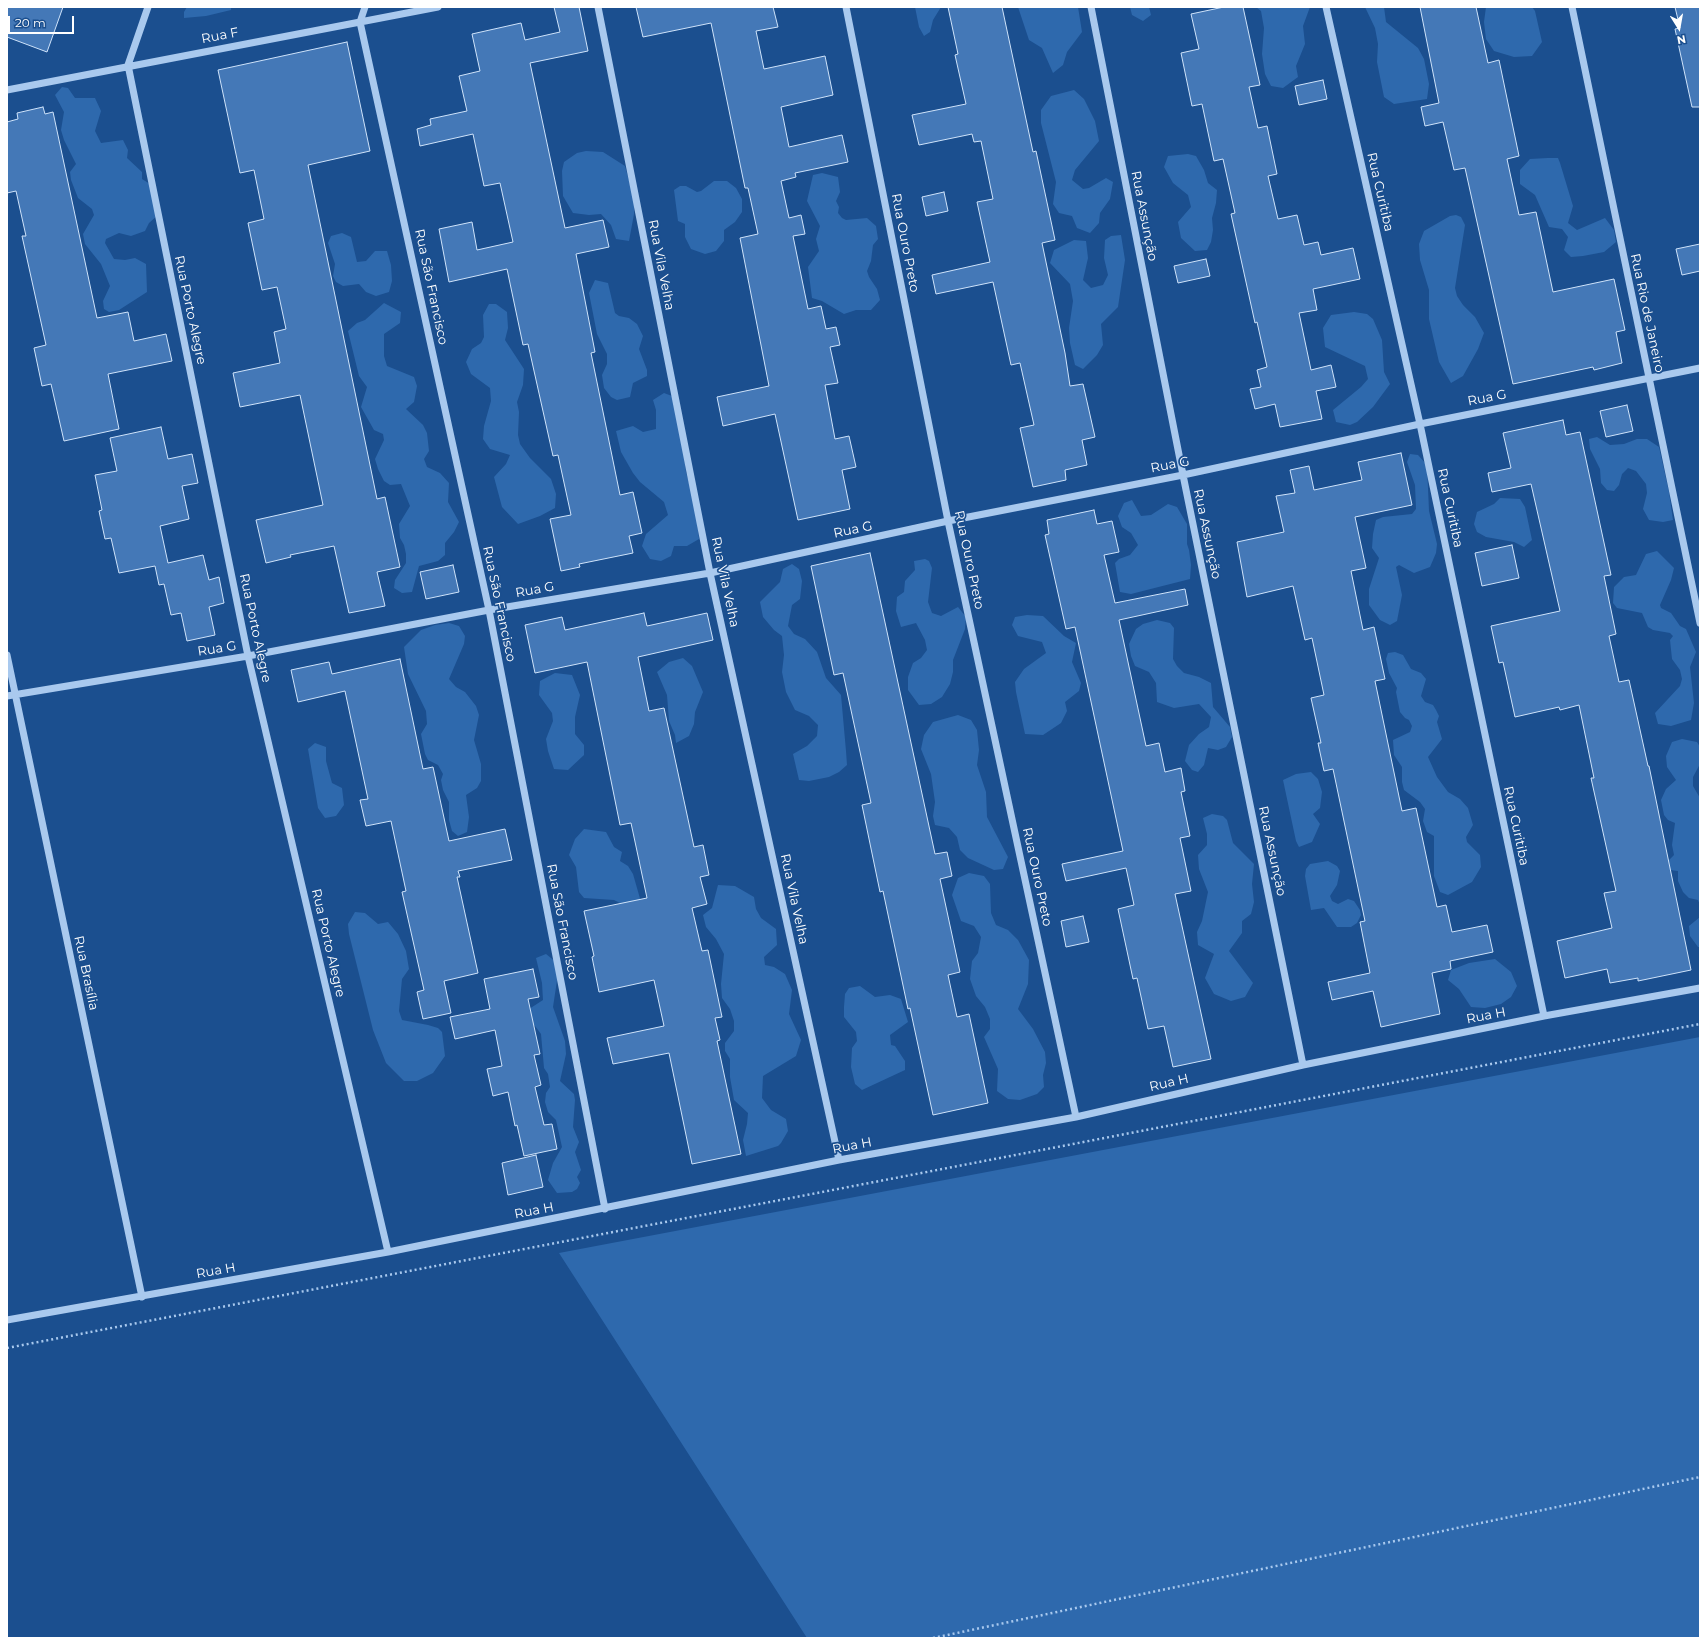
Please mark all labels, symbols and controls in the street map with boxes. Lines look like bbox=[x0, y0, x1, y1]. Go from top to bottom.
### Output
scale bar bbox=[10, 8, 76, 34]
north arrow bbox=[1659, 8, 1699, 48]
text: 20 m bbox=[15, 15, 46, 30]
street label: Rua F bbox=[200, 25, 240, 47]
text: N bbox=[1676, 32, 1687, 47]
street label: Rua Curitiba bbox=[1363, 151, 1397, 233]
street label: Rua Assunção bbox=[1128, 169, 1160, 263]
street label: Rua Ouro Preto bbox=[888, 192, 922, 294]
street label: Rua Vila Velha bbox=[645, 218, 677, 312]
street label: Rua São Francisco bbox=[411, 228, 451, 346]
street label: Rua Rio de Janeiro bbox=[1627, 252, 1667, 374]
street label: Rua Porto Alegre bbox=[171, 254, 209, 366]
street label: Rua G bbox=[1466, 387, 1508, 409]
street label: Rua G bbox=[1149, 454, 1191, 476]
street label: Rua Curitiba bbox=[1434, 467, 1466, 549]
street label: Rua Assunção bbox=[1190, 487, 1224, 581]
street label: Rua Ouro Preto bbox=[951, 509, 987, 611]
street label: Rua G bbox=[832, 518, 874, 542]
street label: Rua Vila Velha bbox=[708, 535, 742, 629]
street label: Rua São Francisco bbox=[479, 545, 519, 663]
street label: Rua Porto Alegre bbox=[236, 572, 274, 684]
street label: Rua G bbox=[514, 579, 556, 601]
street label: Rua G bbox=[196, 638, 238, 660]
street label: Rua Curitiba bbox=[1500, 785, 1532, 867]
street label: Rua Assunção bbox=[1255, 804, 1289, 898]
street label: Rua Ouro Preto bbox=[1019, 826, 1055, 928]
street label: Rua Vila Velha bbox=[777, 852, 811, 946]
street label: Rua São Francisco bbox=[543, 863, 581, 981]
street label: Rua Porto Alegre bbox=[308, 887, 348, 999]
street label: Rua Brasília bbox=[70, 934, 102, 1012]
street label: Rua H bbox=[1465, 1005, 1507, 1027]
street label: Rua H bbox=[1148, 1071, 1190, 1095]
street label: Rua H bbox=[831, 1135, 873, 1157]
street label: Rua H bbox=[513, 1200, 555, 1222]
street label: Rua H bbox=[195, 1260, 237, 1282]

